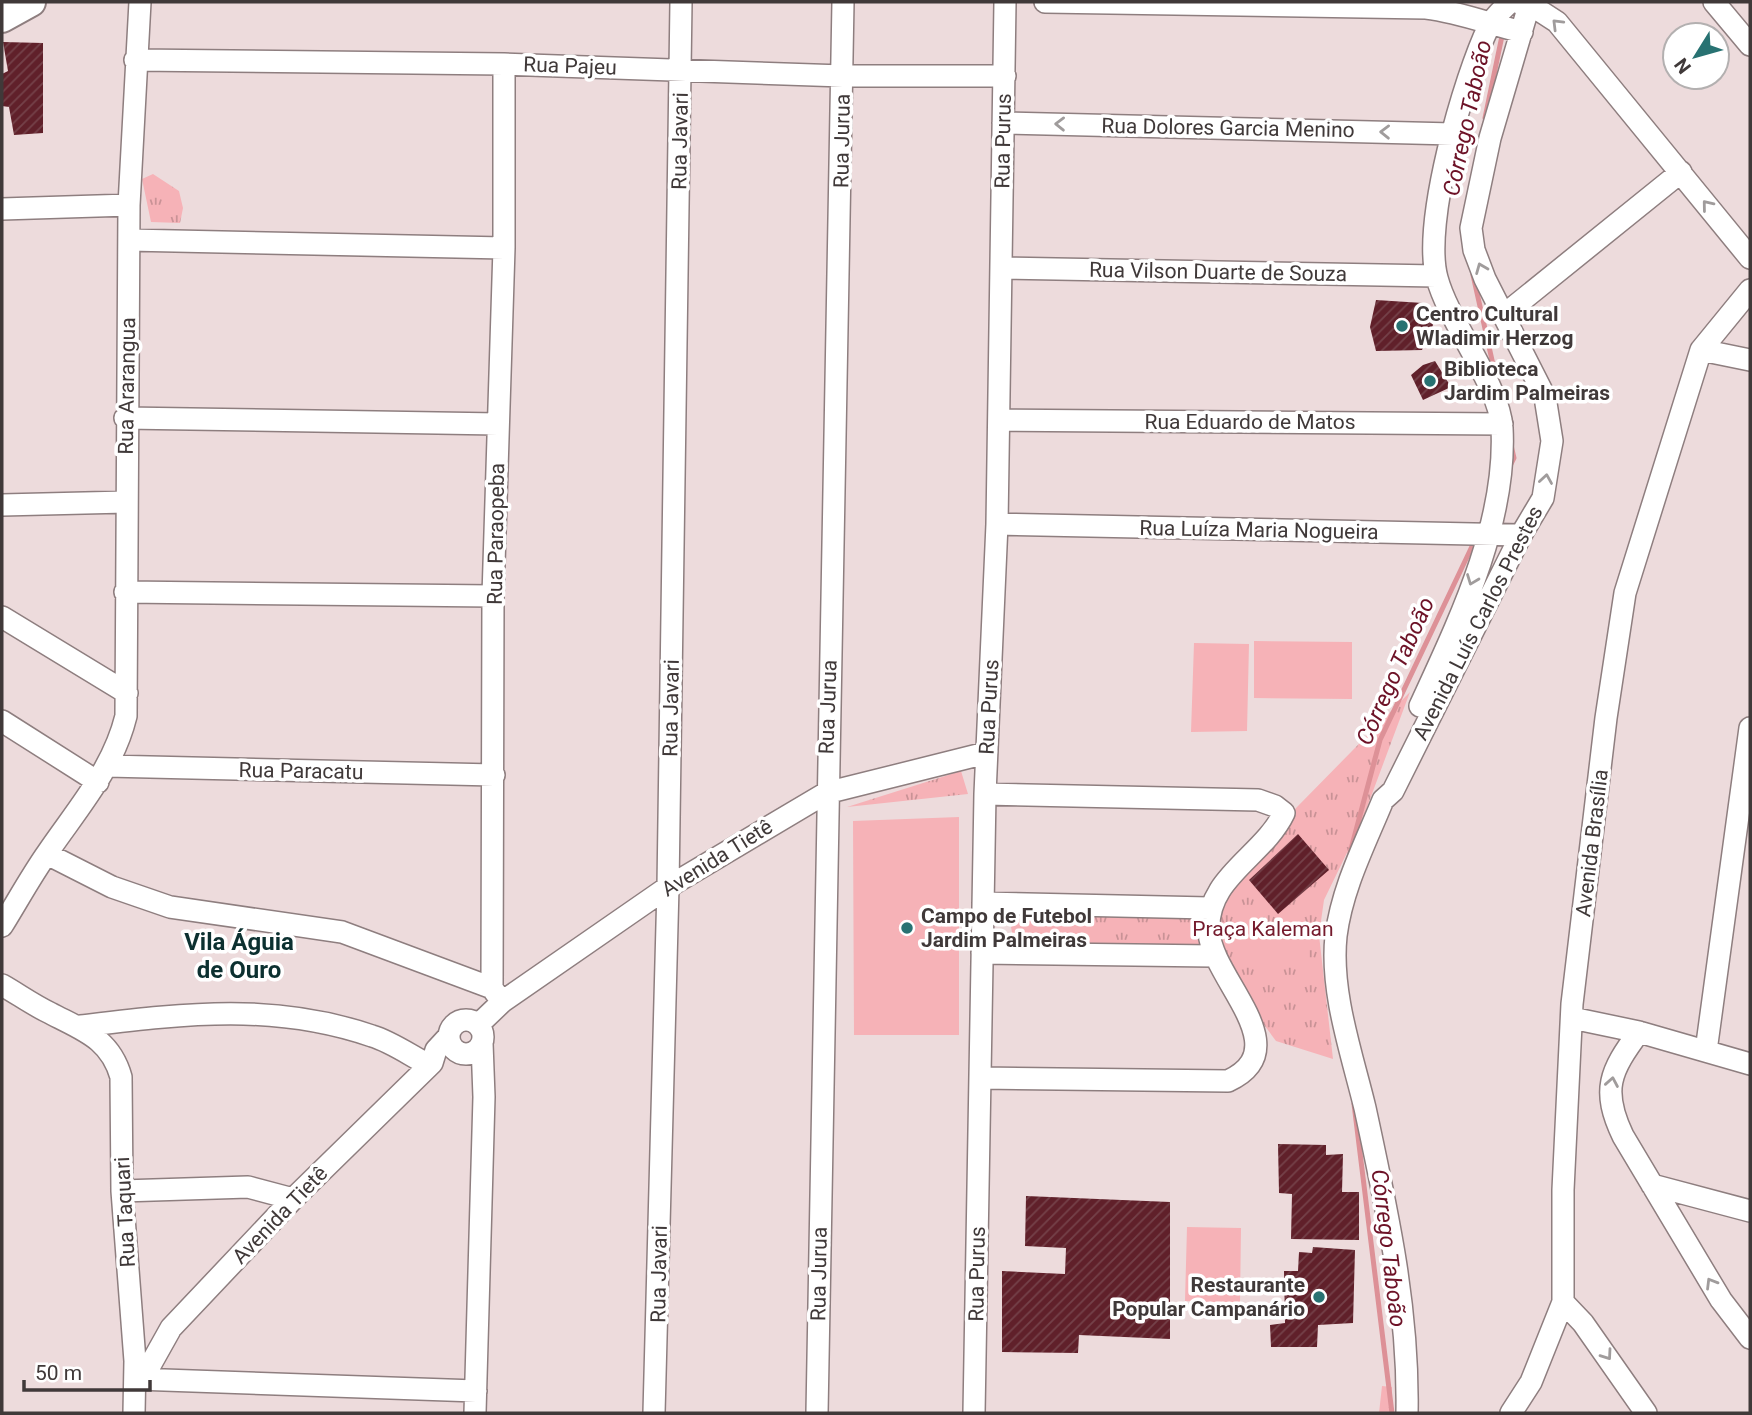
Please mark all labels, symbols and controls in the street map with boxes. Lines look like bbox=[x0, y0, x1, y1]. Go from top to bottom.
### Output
one-way arrow bbox=[1553, 20, 1565, 32]
north arrow bbox=[1661, 21, 1731, 91]
water label: Córrego Taboão bbox=[1438, 38, 1497, 199]
street label: Rua Pajeu bbox=[523, 52, 617, 80]
text: N bbox=[1670, 54, 1696, 78]
street label: Rua Javari bbox=[667, 92, 693, 190]
street label: Rua Purus bbox=[990, 93, 1016, 189]
street label: Rua Jurua bbox=[829, 94, 855, 188]
street label: Rua Dolores Garcia Menino bbox=[1101, 114, 1355, 142]
one-way arrow bbox=[1054, 117, 1065, 132]
one-way arrow bbox=[1379, 124, 1390, 140]
one-way arrow bbox=[1703, 201, 1716, 213]
street label: Rua Vilson Duarte de Souza bbox=[1089, 258, 1347, 286]
one-way arrow bbox=[1475, 263, 1489, 275]
place label: Centro Cultural Wladimir Herzog bbox=[1416, 302, 1573, 350]
street label: Rua Ararangua bbox=[114, 317, 140, 455]
marker: Centro Cultural Wladimir Herzog bbox=[1394, 318, 1410, 334]
place label: Biblioteca Jardim Palmeiras bbox=[1444, 357, 1610, 405]
marker: Biblioteca Jardim Palmeiras bbox=[1422, 373, 1438, 389]
street label: Rua Eduardo de Matos bbox=[1144, 410, 1356, 434]
street label: Rua Paraopeba bbox=[483, 463, 509, 605]
one-way arrow bbox=[1538, 473, 1553, 485]
street label: Avenida Luís Carlos Prestes bbox=[1408, 502, 1548, 744]
street label: Rua Luíza Maria Nogueira bbox=[1139, 516, 1379, 544]
one-way arrow bbox=[1467, 573, 1481, 585]
water label: Córrego Taboão bbox=[1351, 593, 1440, 749]
street label: Rua Javari bbox=[658, 659, 684, 757]
street label: Rua Jurua bbox=[814, 659, 842, 755]
street label: Rua Purus bbox=[975, 659, 1003, 755]
street label: Rua Paracatu bbox=[238, 758, 364, 784]
street label: Avenida Brasília bbox=[1571, 768, 1613, 918]
street label: Avenida Tietê bbox=[657, 814, 777, 902]
place label: Campo de Futebol Jardim Palmeiras bbox=[921, 904, 1092, 952]
park label: Praça Kaleman bbox=[1192, 917, 1334, 941]
marker: Campo de Futebol Jardim Palmeiras bbox=[899, 920, 915, 936]
district label: Vila Águia de Ouro bbox=[184, 928, 294, 984]
one-way arrow bbox=[1604, 1076, 1619, 1088]
street label: Rua Taquari bbox=[110, 1156, 140, 1268]
street label: Avenida Tietê bbox=[228, 1161, 332, 1269]
water label: Córrego Taboão bbox=[1365, 1168, 1412, 1328]
street label: Rua Javari bbox=[646, 1225, 672, 1323]
street label: Rua Purus bbox=[964, 1226, 990, 1322]
street label: Rua Jurua bbox=[806, 1227, 832, 1321]
place label: Restaurante Popular Campanário bbox=[1112, 1273, 1305, 1321]
one-way arrow bbox=[1706, 1277, 1719, 1290]
marker: Restaurante Popular Campanário bbox=[1311, 1289, 1327, 1305]
one-way arrow bbox=[1598, 1347, 1611, 1360]
scale bar bbox=[24, 1348, 150, 1392]
text: 50 m bbox=[35, 1361, 82, 1385]

